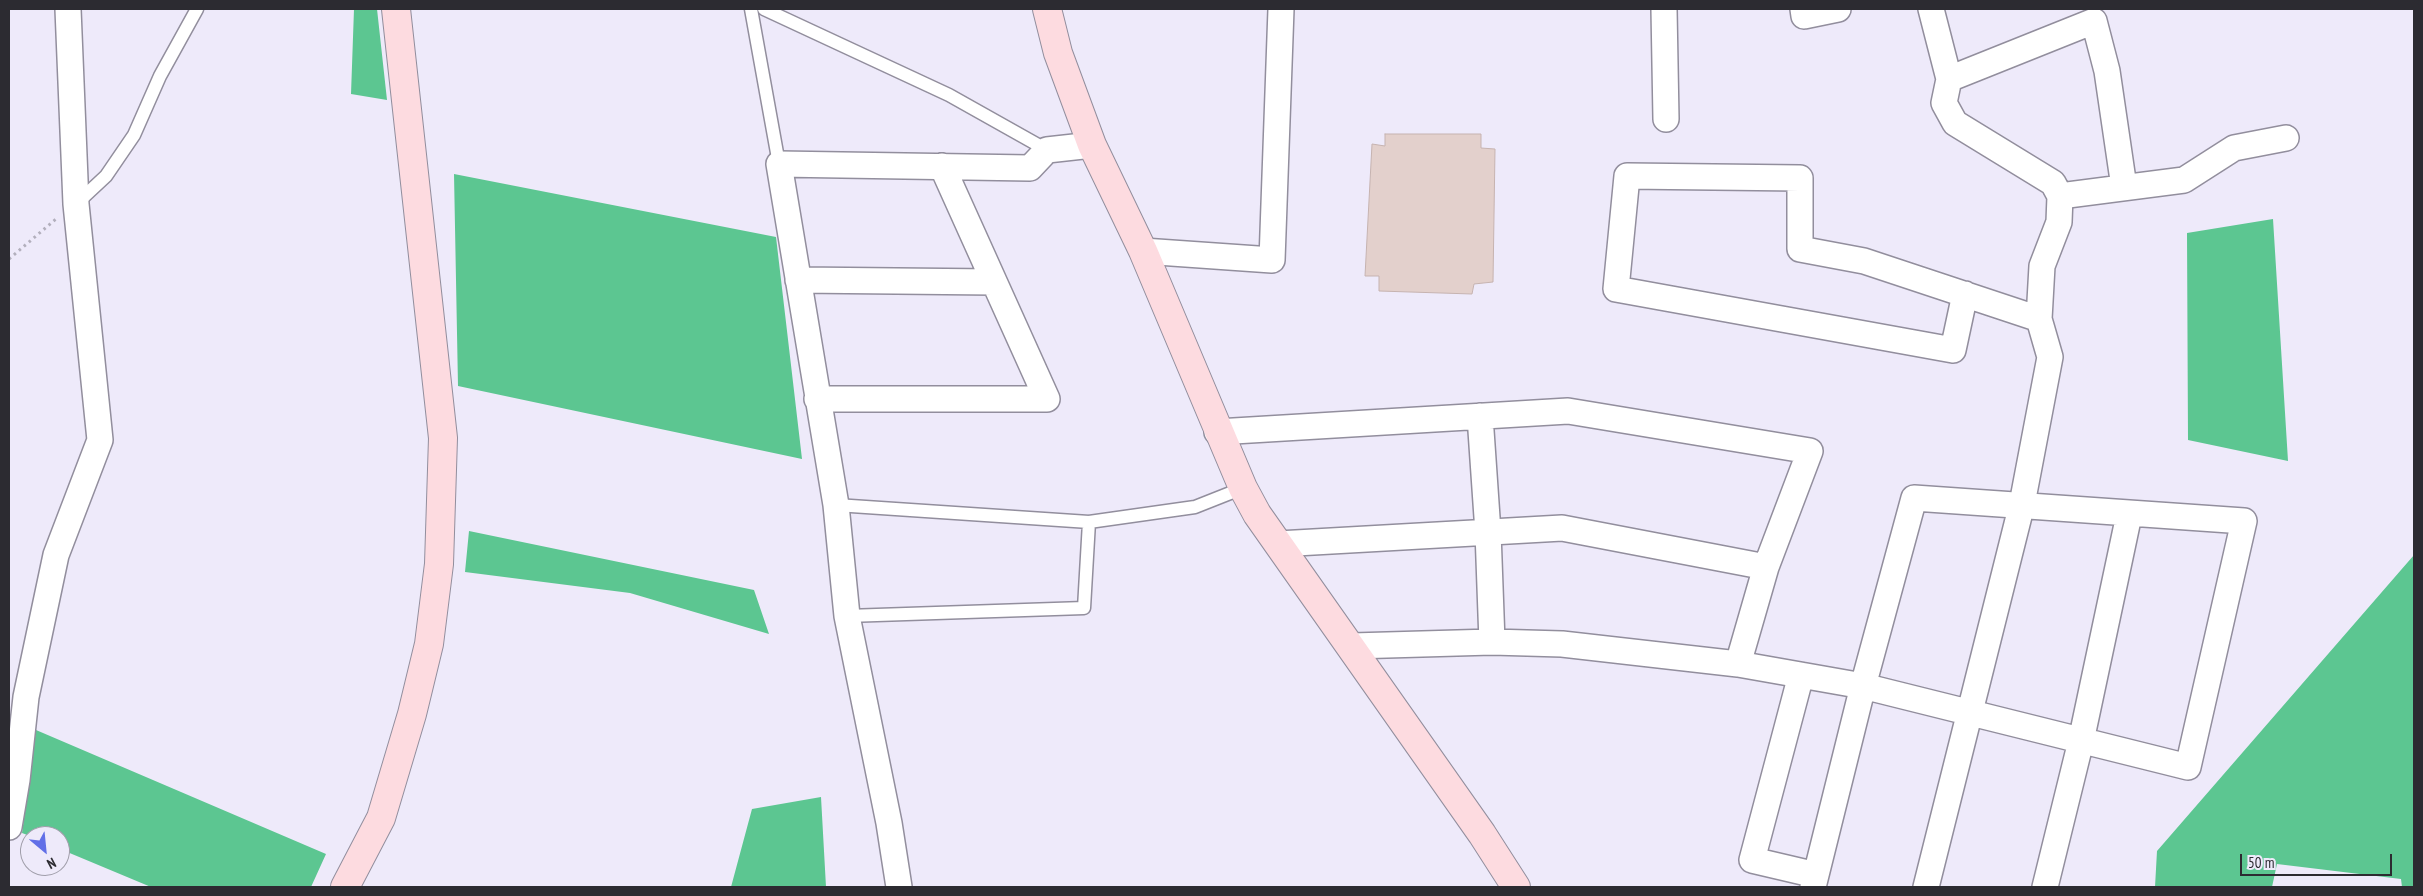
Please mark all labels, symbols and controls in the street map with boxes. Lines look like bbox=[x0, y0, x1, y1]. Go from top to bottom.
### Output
north arrow bbox=[20, 826, 70, 876]
scale bar bbox=[2243, 844, 2396, 876]
text: 50 m bbox=[2248, 853, 2274, 872]
text: N bbox=[44, 854, 59, 873]

